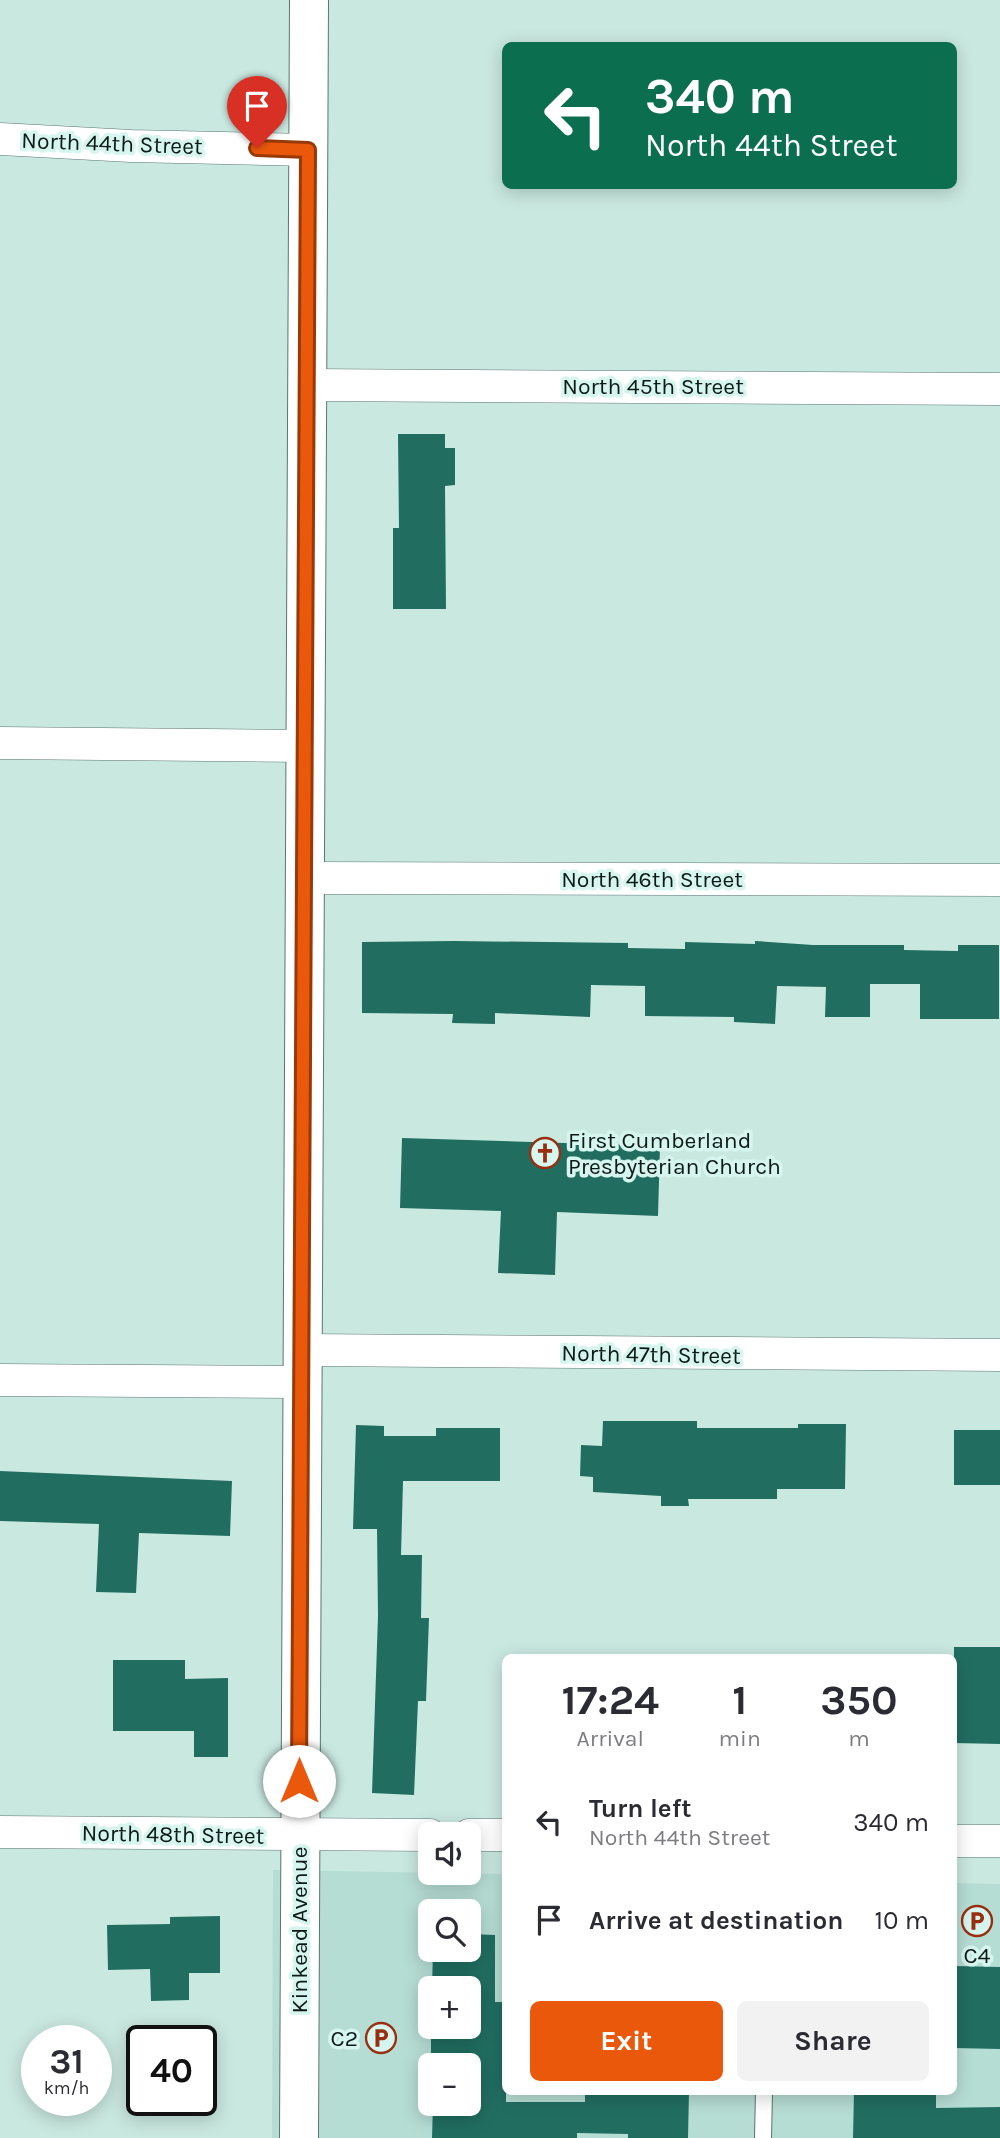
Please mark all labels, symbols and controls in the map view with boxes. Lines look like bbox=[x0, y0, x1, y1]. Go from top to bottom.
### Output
text: 340 m bbox=[645, 68, 795, 125]
icon: left bbox=[530, 70, 621, 161]
pin bbox=[227, 76, 287, 148]
icon: arrive bbox=[238, 87, 276, 125]
street label: North 44th Street bbox=[21, 127, 203, 160]
text: North 44th Street bbox=[645, 127, 897, 164]
street label: North 45th Street bbox=[562, 373, 744, 400]
street label: North 46th Street bbox=[561, 866, 743, 893]
place label: First Cumberland Presbyterian Church bbox=[568, 1127, 781, 1180]
church icon: First Cumberland Presbyterian Church bbox=[528, 1136, 562, 1170]
street label: North 47th Street bbox=[561, 1339, 741, 1370]
text: 17:24 bbox=[562, 1675, 659, 1725]
text: 1 bbox=[732, 1675, 747, 1725]
text: 350 bbox=[820, 1675, 898, 1725]
text: Arrival bbox=[577, 1725, 644, 1752]
text: min bbox=[719, 1725, 761, 1752]
text: m bbox=[848, 1725, 870, 1752]
position arrow bbox=[262, 1744, 336, 1818]
text: Turn left bbox=[589, 1793, 691, 1824]
icon: left bbox=[530, 1803, 568, 1841]
text: 340 m bbox=[853, 1807, 929, 1838]
street label: North 48th Street bbox=[81, 1819, 265, 1850]
map controls bbox=[418, 1822, 481, 2116]
button: sound bbox=[418, 1822, 481, 1885]
text: North 44th Street bbox=[589, 1824, 770, 1851]
street label: Kinkead Avenue bbox=[286, 1847, 313, 2013]
button: search bbox=[418, 1899, 481, 1962]
icon: arrive bbox=[530, 1901, 568, 1939]
parking icon: C4 bbox=[960, 1904, 994, 1938]
text: Arrive at destination bbox=[589, 1905, 843, 1936]
text: 10 m bbox=[874, 1905, 929, 1936]
place label: C4 bbox=[964, 1942, 991, 1969]
button: + bbox=[418, 1976, 481, 2039]
button: Exit bbox=[530, 2001, 723, 2081]
button: Share bbox=[737, 2001, 929, 2081]
parking icon: C2 bbox=[364, 2021, 398, 2055]
speed limit sign: 40 bbox=[126, 2025, 217, 2116]
place label: C2 bbox=[331, 2025, 358, 2052]
text: 31 bbox=[49, 2041, 84, 2082]
button: − bbox=[418, 2053, 481, 2116]
text: km/h bbox=[44, 2077, 89, 2099]

